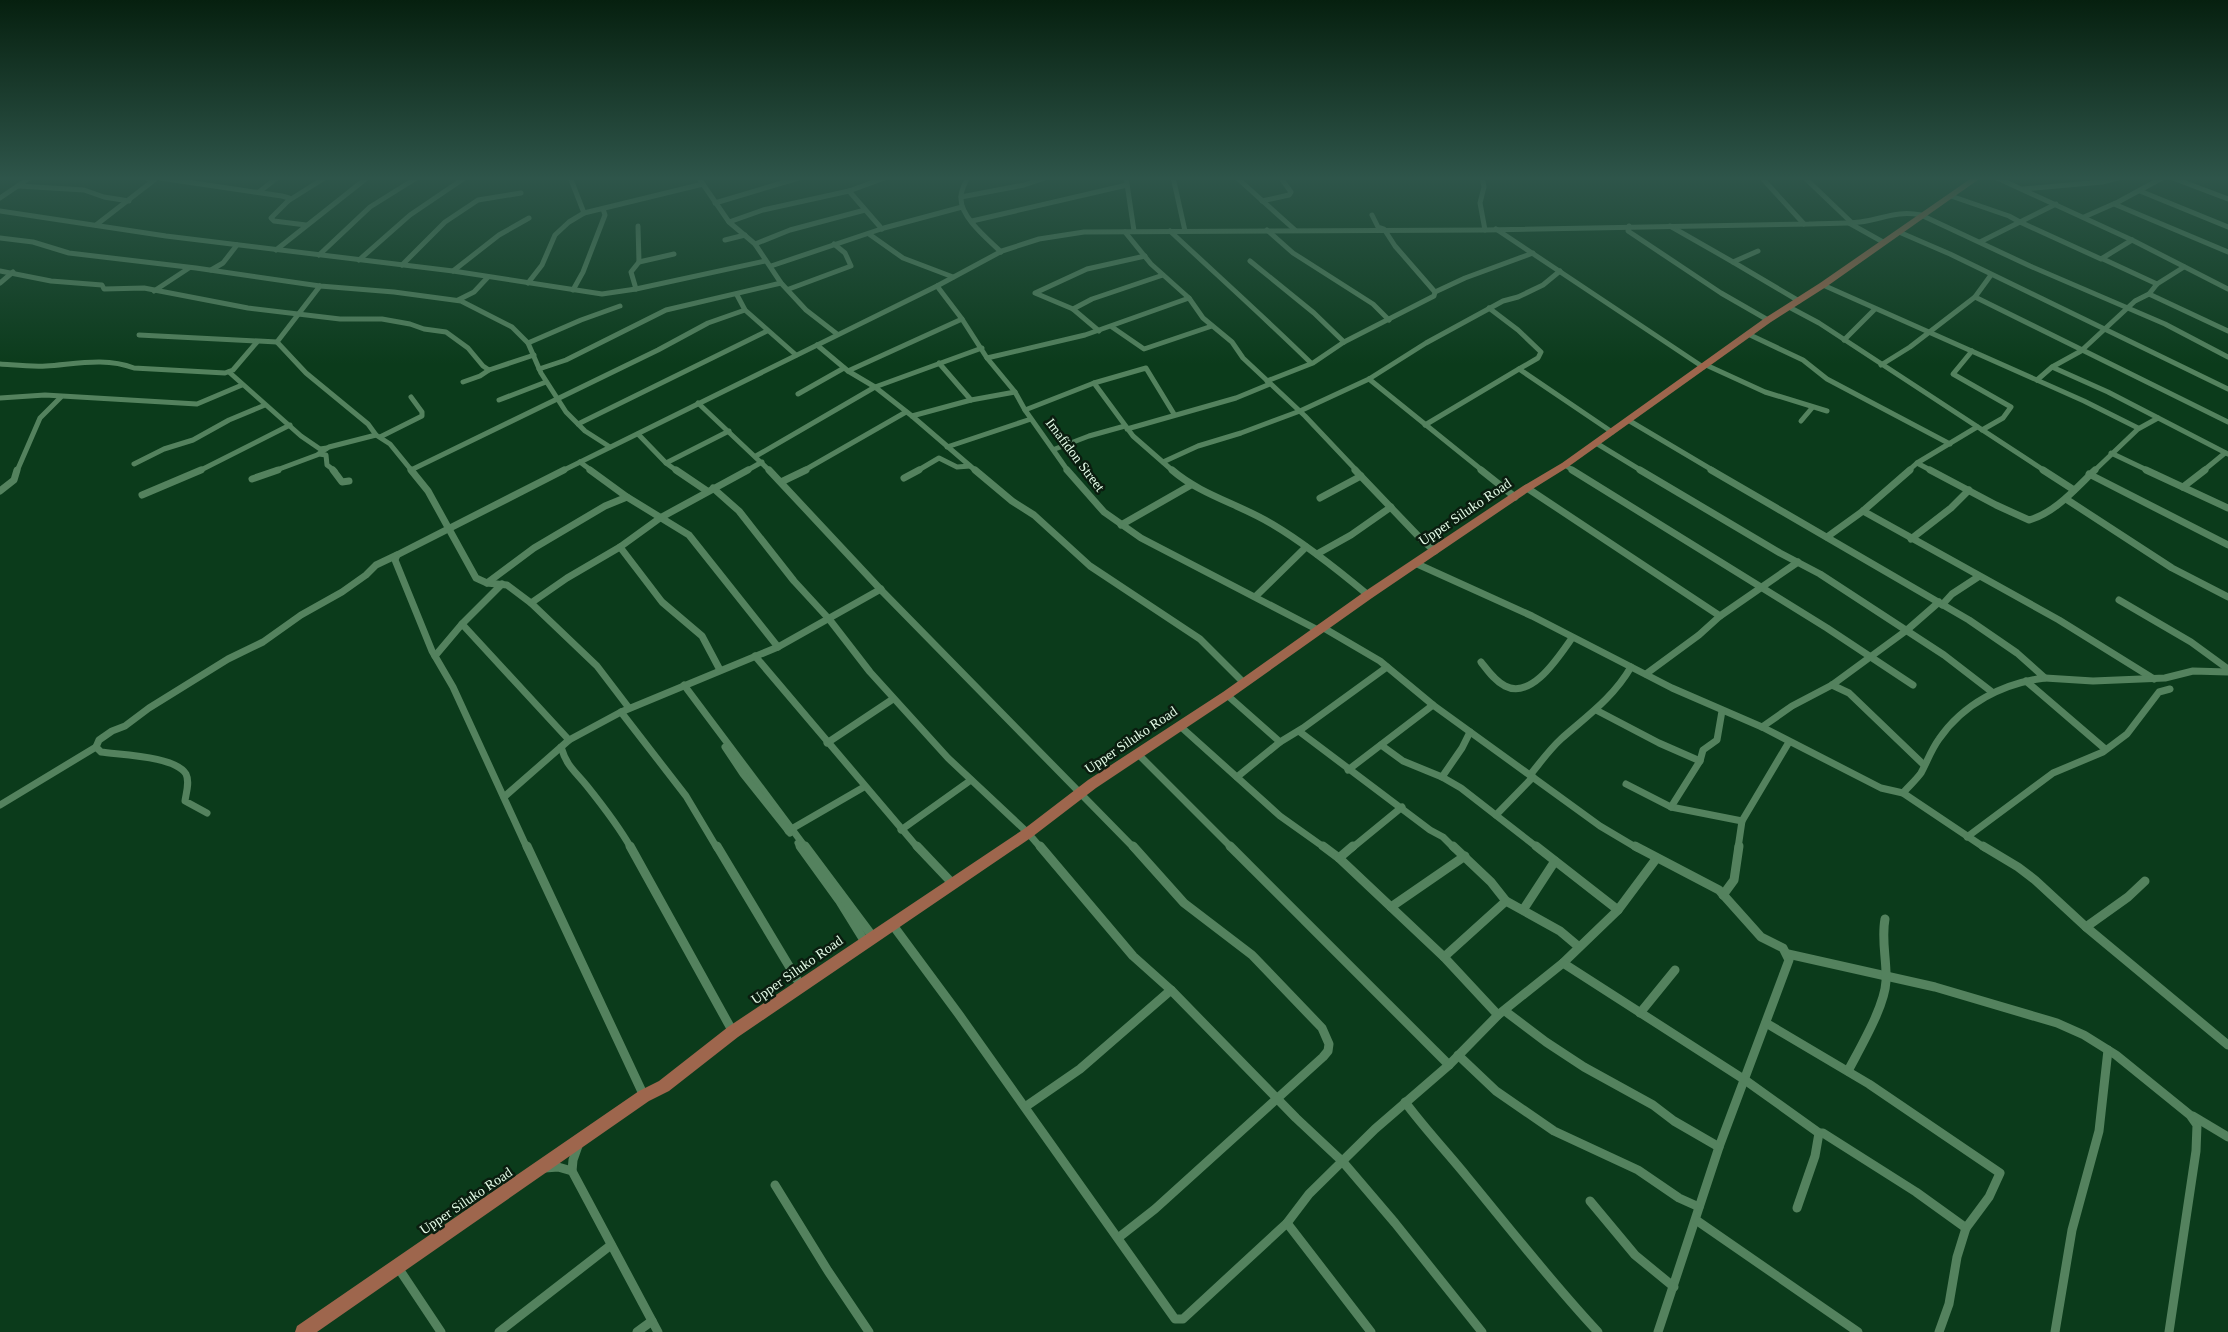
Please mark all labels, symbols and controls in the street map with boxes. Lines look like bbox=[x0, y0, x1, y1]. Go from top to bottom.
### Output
street label: Imafidon Street bbox=[1043, 416, 1107, 495]
street label: Upper Siluko Road bbox=[1416, 476, 1514, 548]
street label: Upper Siluko Road bbox=[1082, 704, 1180, 776]
street label: Upper Siluko Road bbox=[748, 933, 846, 1007]
street label: Upper Siluko Road bbox=[417, 1165, 515, 1237]

